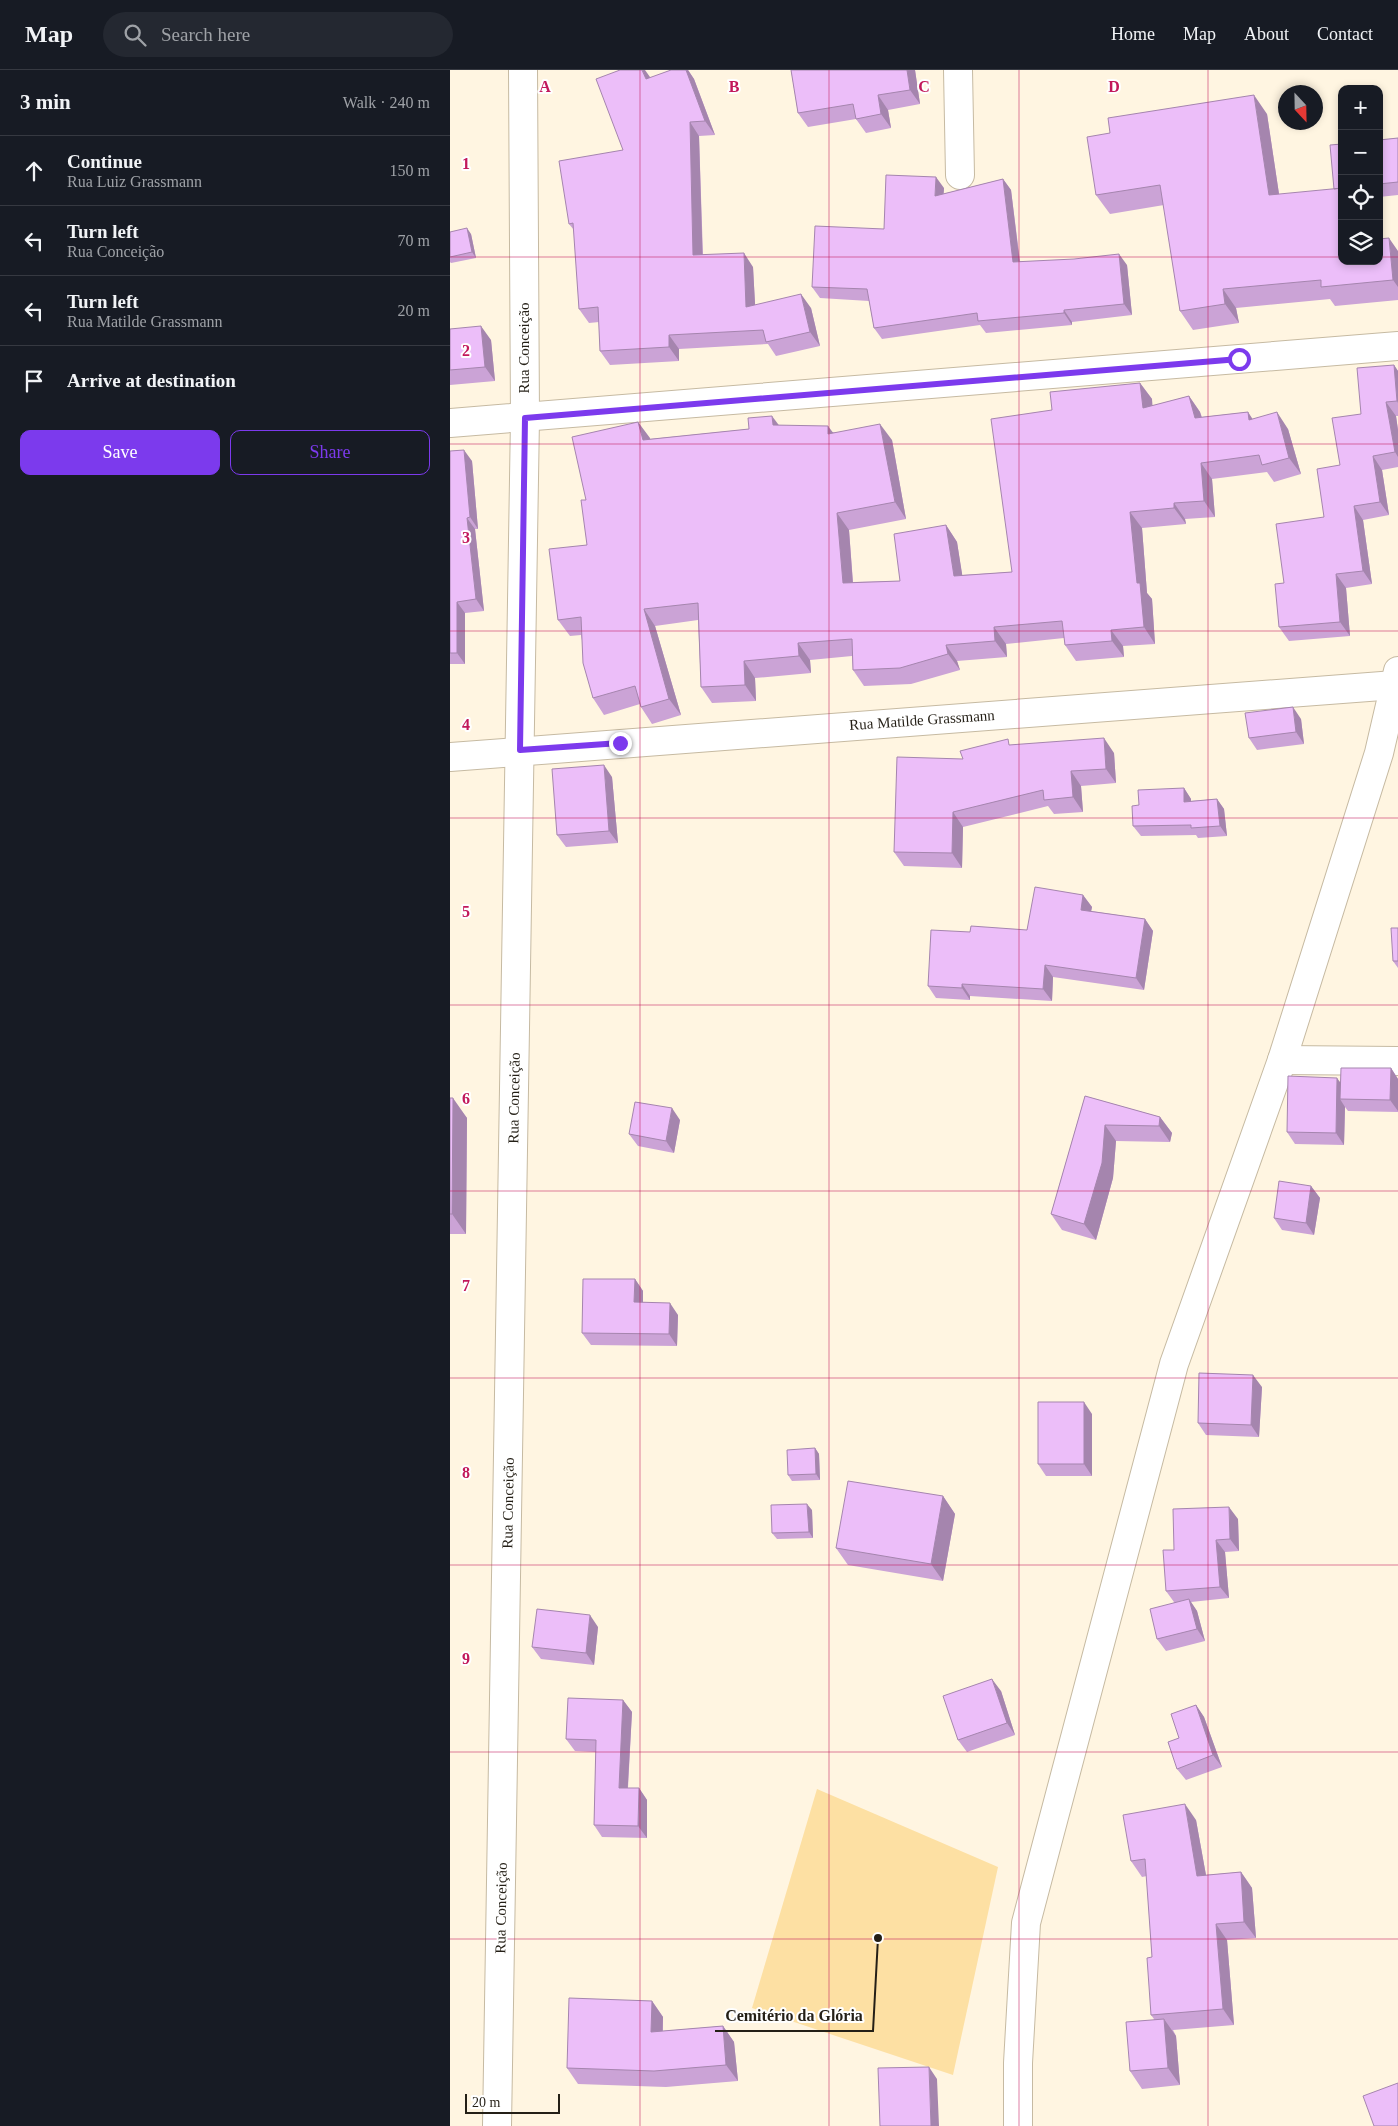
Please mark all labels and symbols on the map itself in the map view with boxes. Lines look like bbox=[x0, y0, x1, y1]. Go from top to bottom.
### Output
text: A bbox=[539, 78, 551, 95]
text: B bbox=[729, 78, 740, 95]
text: C bbox=[918, 78, 930, 95]
text: D bbox=[1108, 78, 1120, 95]
north arrow bbox=[1278, 85, 1323, 130]
text: 1 bbox=[462, 155, 470, 172]
street label: Rua Conceição bbox=[516, 302, 532, 394]
text: 2 bbox=[462, 342, 470, 359]
route start bbox=[1228, 348, 1251, 371]
text: 3 bbox=[462, 529, 470, 546]
street label: Rua Matilde Grassmann bbox=[849, 707, 996, 733]
text: 4 bbox=[462, 716, 470, 733]
route end bbox=[609, 732, 632, 755]
text: 5 bbox=[462, 903, 470, 920]
street label: Rua Conceição bbox=[505, 1052, 523, 1144]
text: 6 bbox=[462, 1090, 470, 1107]
text: 7 bbox=[462, 1277, 470, 1294]
street label: Rua Conceição bbox=[499, 1457, 517, 1549]
text: 8 bbox=[462, 1464, 470, 1481]
text: 9 bbox=[462, 1650, 470, 1667]
street label: Rua Conceição bbox=[492, 1862, 510, 1954]
callout: Cemitério da Glória bbox=[715, 2000, 873, 2031]
text: Cemitério da Glória bbox=[725, 2007, 863, 2024]
scale bar bbox=[465, 2091, 560, 2114]

